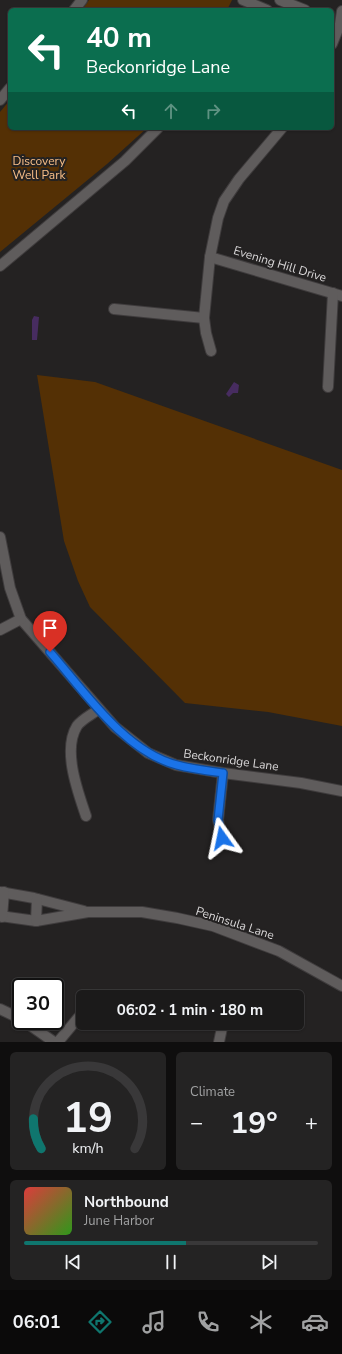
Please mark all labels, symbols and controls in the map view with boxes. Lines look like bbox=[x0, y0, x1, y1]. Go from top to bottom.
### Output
text: 40 m bbox=[86, 19, 152, 57]
icon: left bbox=[20, 24, 72, 76]
text: Beckonridge Lane bbox=[86, 55, 230, 79]
icon: left bbox=[118, 100, 140, 122]
icon: ahead bbox=[160, 100, 182, 122]
icon: right bbox=[202, 100, 224, 122]
park label: Discovery Well Park bbox=[12, 153, 67, 183]
street label: Evening Hill Drive bbox=[232, 242, 328, 286]
pin bbox=[33, 611, 67, 652]
icon: arrive bbox=[39, 617, 61, 639]
street label: Beckonridge Lane bbox=[182, 745, 280, 775]
position arrow bbox=[201, 817, 243, 859]
street label: Peninsula Lane bbox=[194, 903, 276, 943]
speed limit sign: 30 bbox=[12, 978, 64, 1030]
text: 06:02 · 1 min · 180 m bbox=[117, 1000, 263, 1020]
text: Climate bbox=[190, 1083, 235, 1101]
text: 19 bbox=[63, 1090, 113, 1147]
text: 19° bbox=[230, 1103, 278, 1144]
text: − bbox=[190, 1108, 203, 1138]
text: + bbox=[305, 1108, 318, 1138]
text: km/h bbox=[72, 1139, 104, 1158]
text: Northbound bbox=[84, 1192, 169, 1212]
text: June Harbor bbox=[84, 1212, 154, 1230]
icon: previous bbox=[62, 1251, 84, 1273]
icon: pause bbox=[160, 1251, 182, 1273]
icon: next bbox=[258, 1251, 280, 1273]
icon: directions bbox=[86, 1308, 114, 1336]
icon: music bbox=[140, 1308, 168, 1336]
icon: phone bbox=[194, 1308, 222, 1336]
icon: climate bbox=[247, 1308, 275, 1336]
icon: car bbox=[301, 1308, 329, 1336]
text: 06:01 bbox=[13, 1310, 61, 1334]

